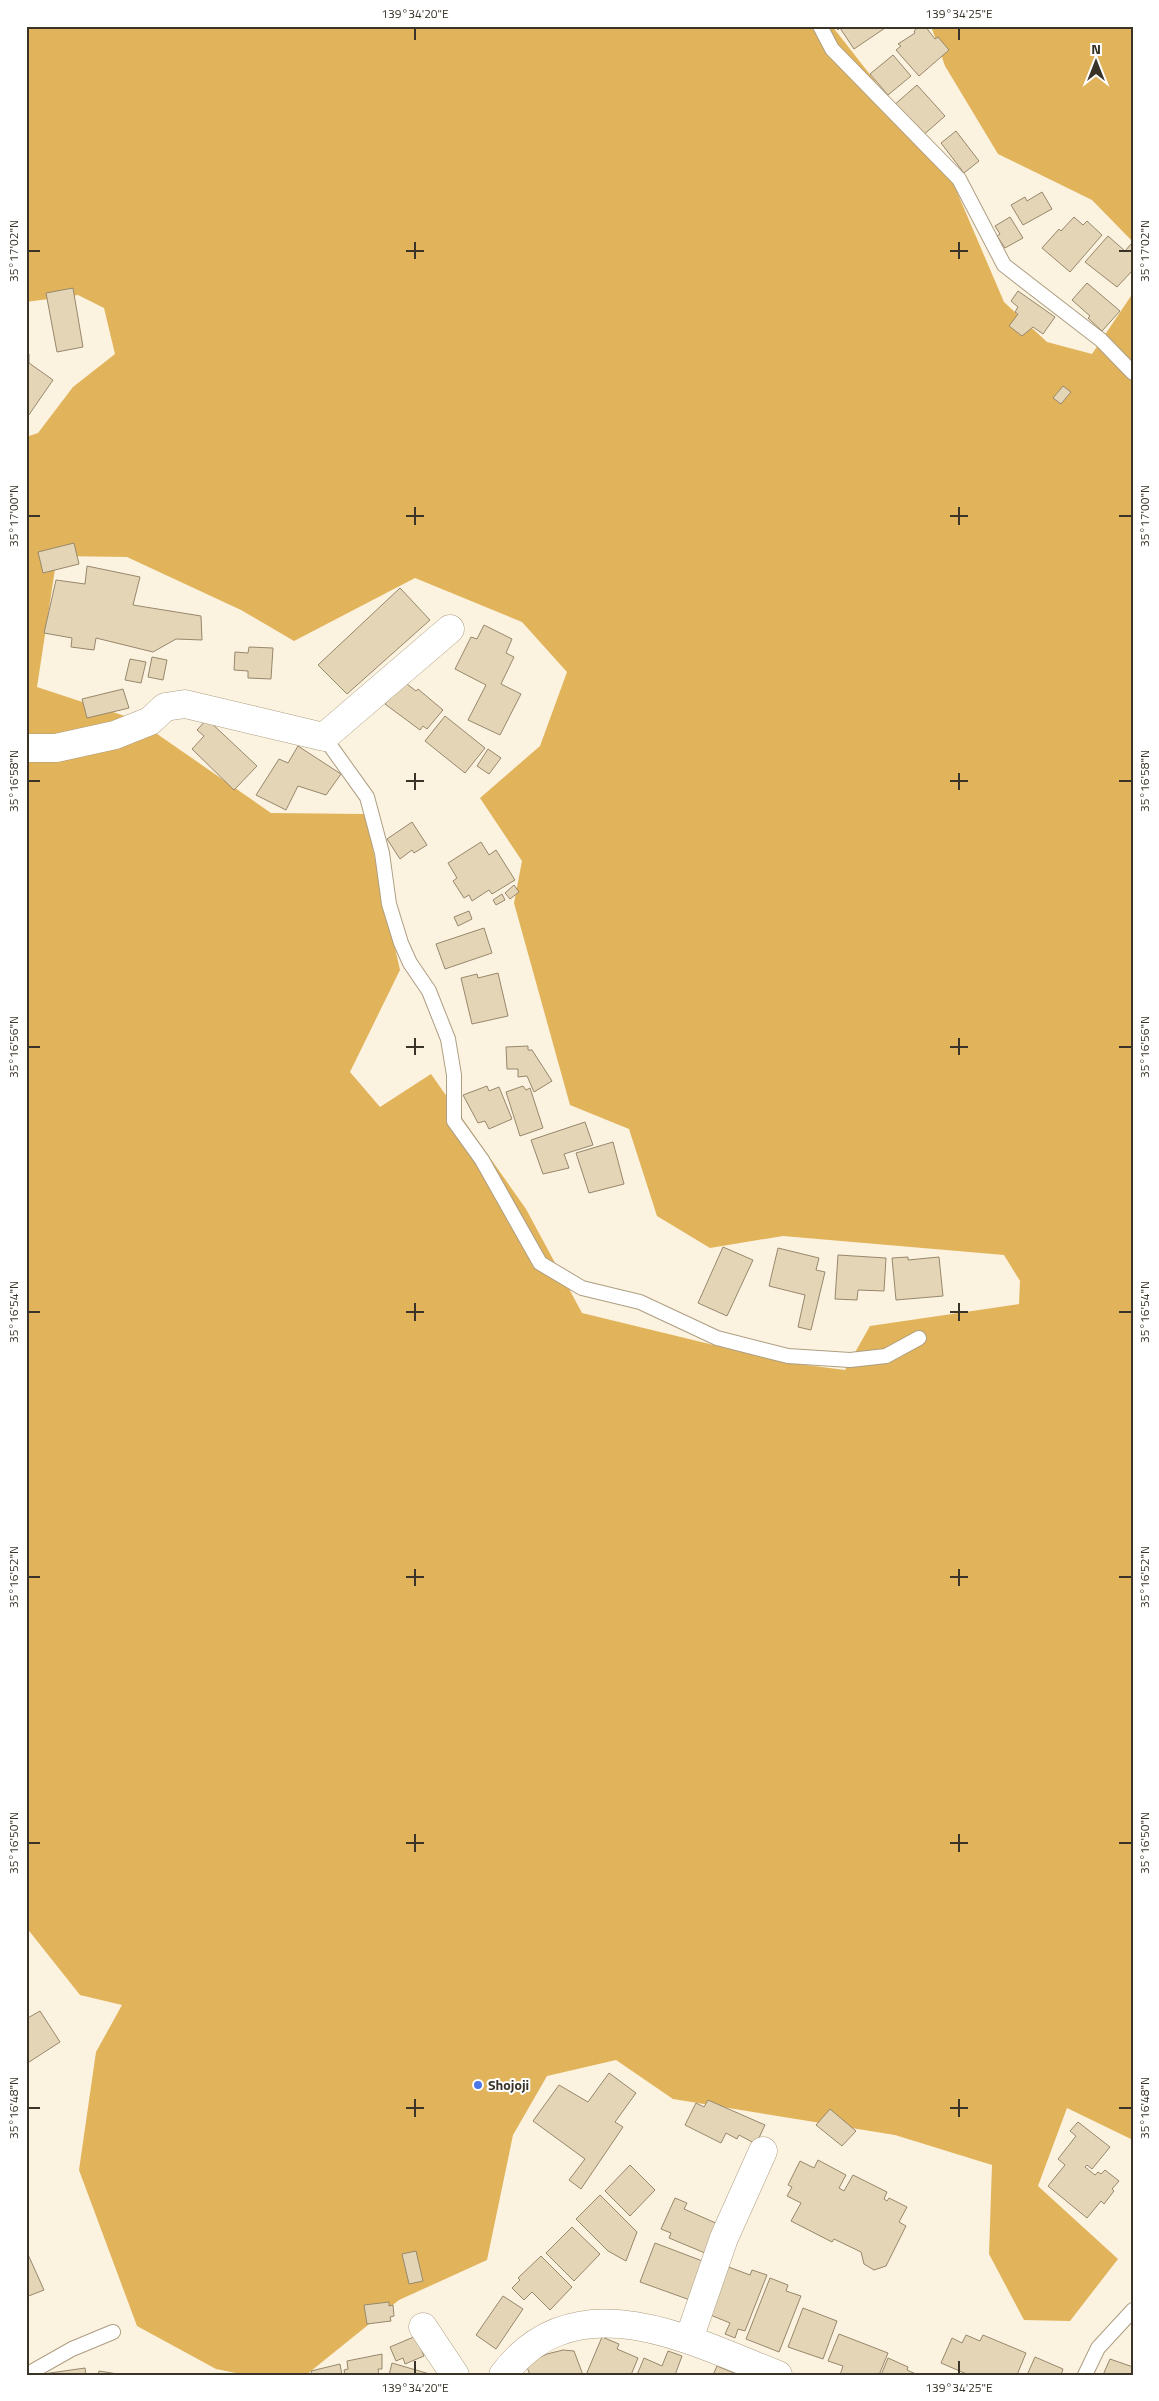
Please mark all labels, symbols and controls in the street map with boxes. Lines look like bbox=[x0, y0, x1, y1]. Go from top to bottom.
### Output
text: 139°34'20"E bbox=[381, 4, 449, 23]
text: 139°34'25"E bbox=[925, 4, 993, 23]
north arrow bbox=[1072, 38, 1122, 88]
text: N bbox=[1091, 38, 1101, 59]
text: 35°17'02"N bbox=[4, 220, 23, 282]
text: 35°17'02"N bbox=[1135, 220, 1154, 282]
text: 35°17'00"N bbox=[4, 485, 23, 547]
text: 35°17'00"N bbox=[1135, 485, 1154, 547]
text: 35°16'58"N bbox=[4, 750, 23, 812]
text: 35°16'58"N bbox=[1135, 750, 1154, 812]
text: 35°16'56"N bbox=[4, 1016, 23, 1078]
text: 35°16'56"N bbox=[1135, 1016, 1154, 1078]
text: 35°16'54"N bbox=[4, 1281, 23, 1343]
text: 35°16'54"N bbox=[1135, 1281, 1154, 1343]
text: 35°16'52"N bbox=[4, 1546, 23, 1608]
text: 35°16'52"N bbox=[1135, 1546, 1154, 1608]
text: 35°16'50"N bbox=[4, 1812, 23, 1874]
text: 35°16'50"N bbox=[1135, 1812, 1154, 1874]
place label: Shojoji bbox=[488, 2074, 529, 2095]
text: 35°16'48"N bbox=[4, 2077, 23, 2139]
text: 35°16'48"N bbox=[1135, 2077, 1154, 2139]
marker: Shojoji bbox=[472, 2079, 484, 2091]
text: 139°34'20"E bbox=[381, 2378, 449, 2397]
text: 139°34'25"E bbox=[925, 2378, 993, 2397]

